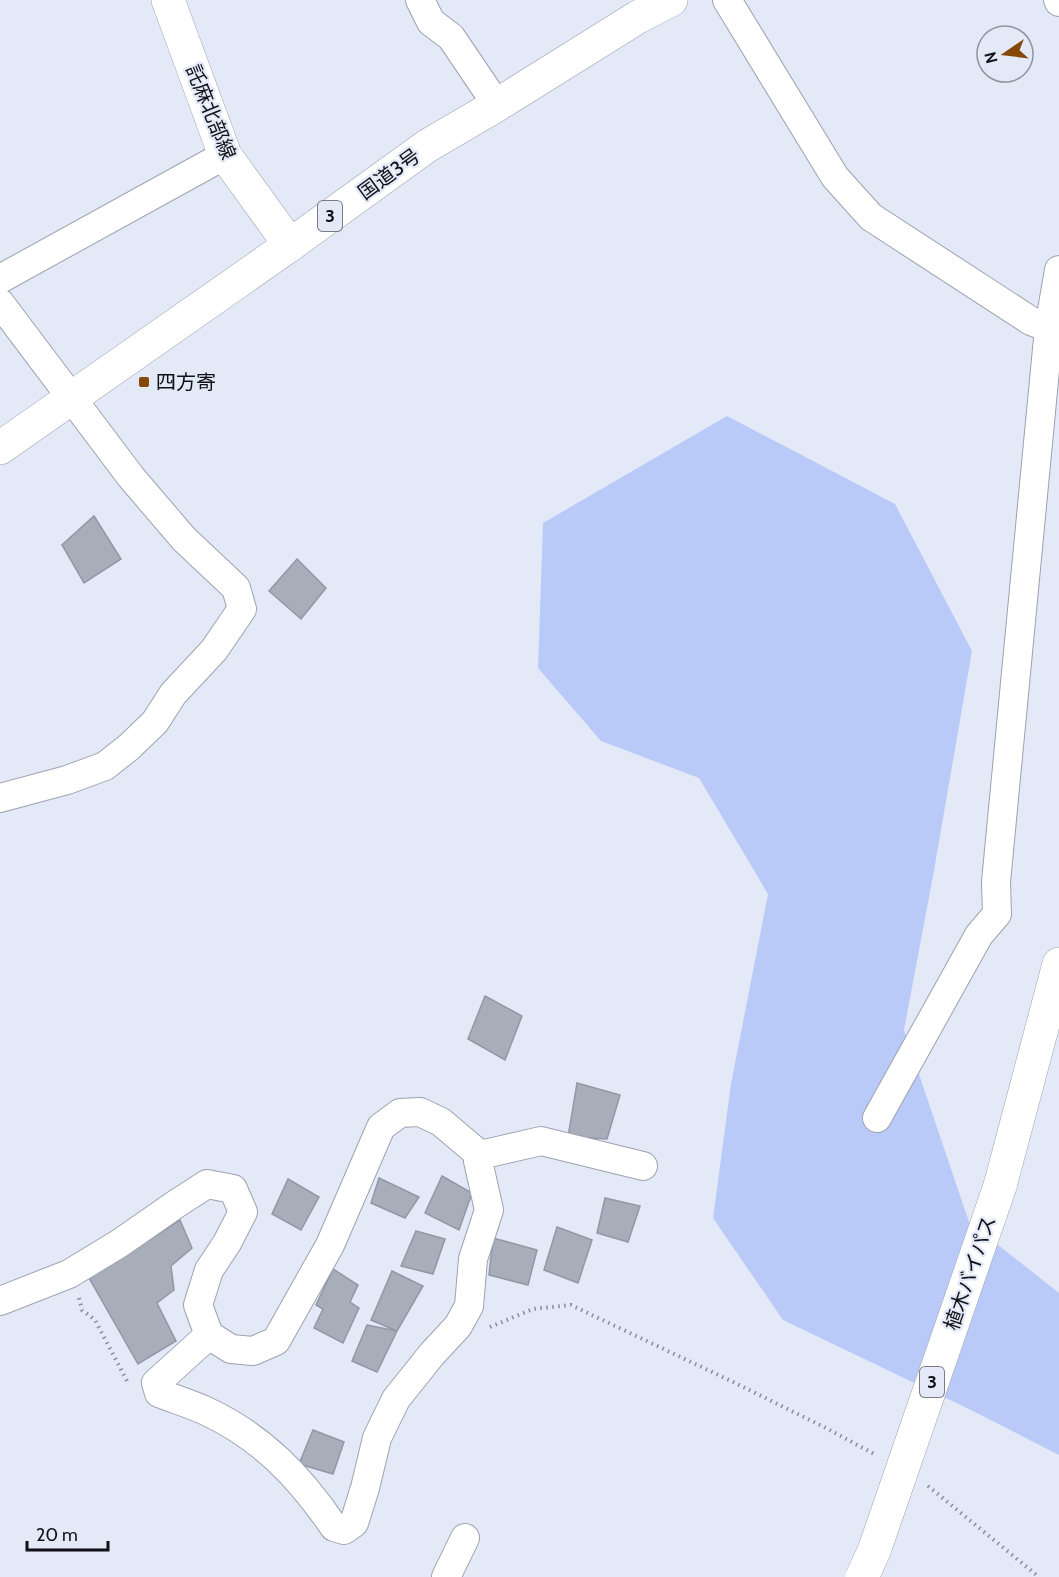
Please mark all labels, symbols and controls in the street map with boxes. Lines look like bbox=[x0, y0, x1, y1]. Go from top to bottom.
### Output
north arrow bbox=[975, 24, 1035, 84]
text: N bbox=[980, 50, 1002, 65]
street label: 託麻北部線 bbox=[181, 61, 241, 163]
street label: 国道3号 bbox=[353, 143, 425, 205]
road number: 3 bbox=[318, 201, 342, 231]
place label: 四方寄 bbox=[156, 370, 216, 394]
marker: 四方寄 bbox=[137, 375, 151, 389]
street label: 植木バイパス bbox=[939, 1213, 1001, 1333]
road number: 3 bbox=[920, 1367, 944, 1397]
scale bar bbox=[27, 1514, 108, 1552]
text: 20 m bbox=[36, 1524, 78, 1546]

